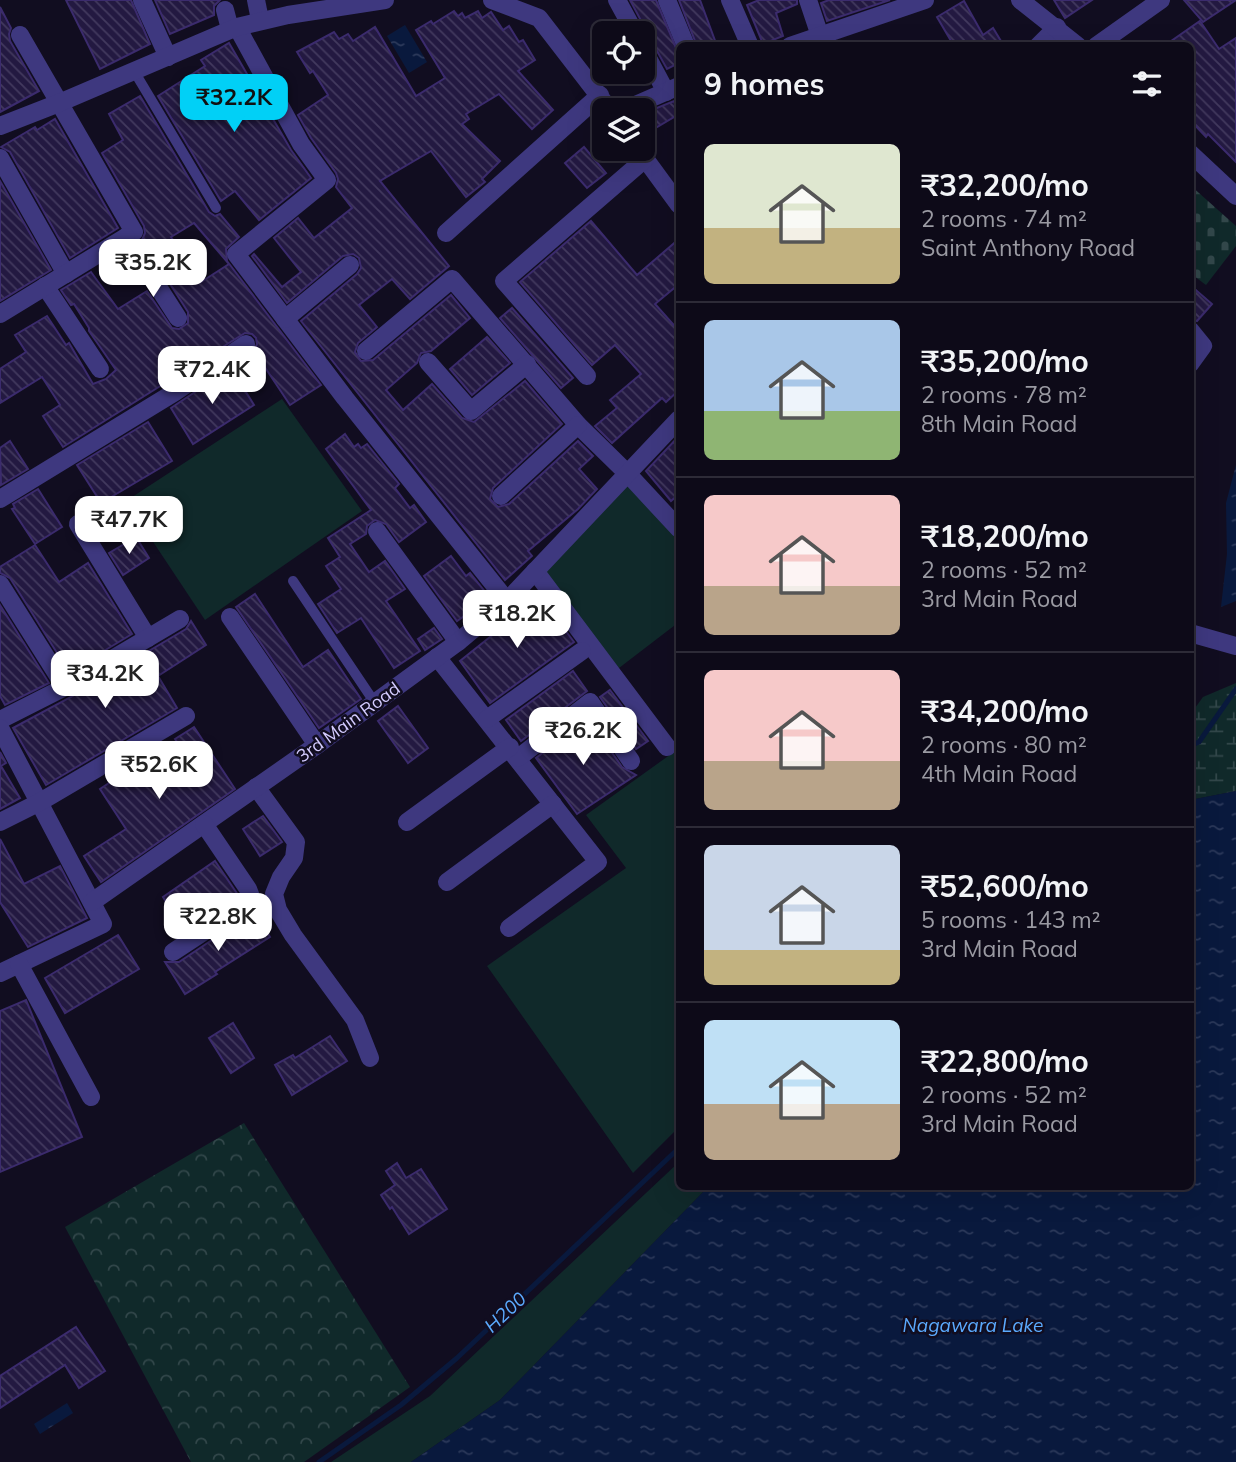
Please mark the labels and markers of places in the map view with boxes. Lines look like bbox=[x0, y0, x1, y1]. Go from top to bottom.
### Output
pin: ₹32.2K bbox=[177, 74, 291, 134]
pin: ₹35.2K bbox=[96, 240, 210, 299]
pin: ₹72.4K bbox=[155, 346, 269, 406]
pin: ₹47.7K bbox=[72, 496, 186, 556]
pin: ₹18.2K bbox=[460, 590, 574, 650]
pin: ₹34.2K bbox=[48, 650, 162, 710]
pin: ₹26.2K bbox=[526, 708, 640, 767]
pin: ₹52.6K bbox=[102, 742, 216, 801]
pin: ₹22.8K bbox=[161, 894, 275, 953]

